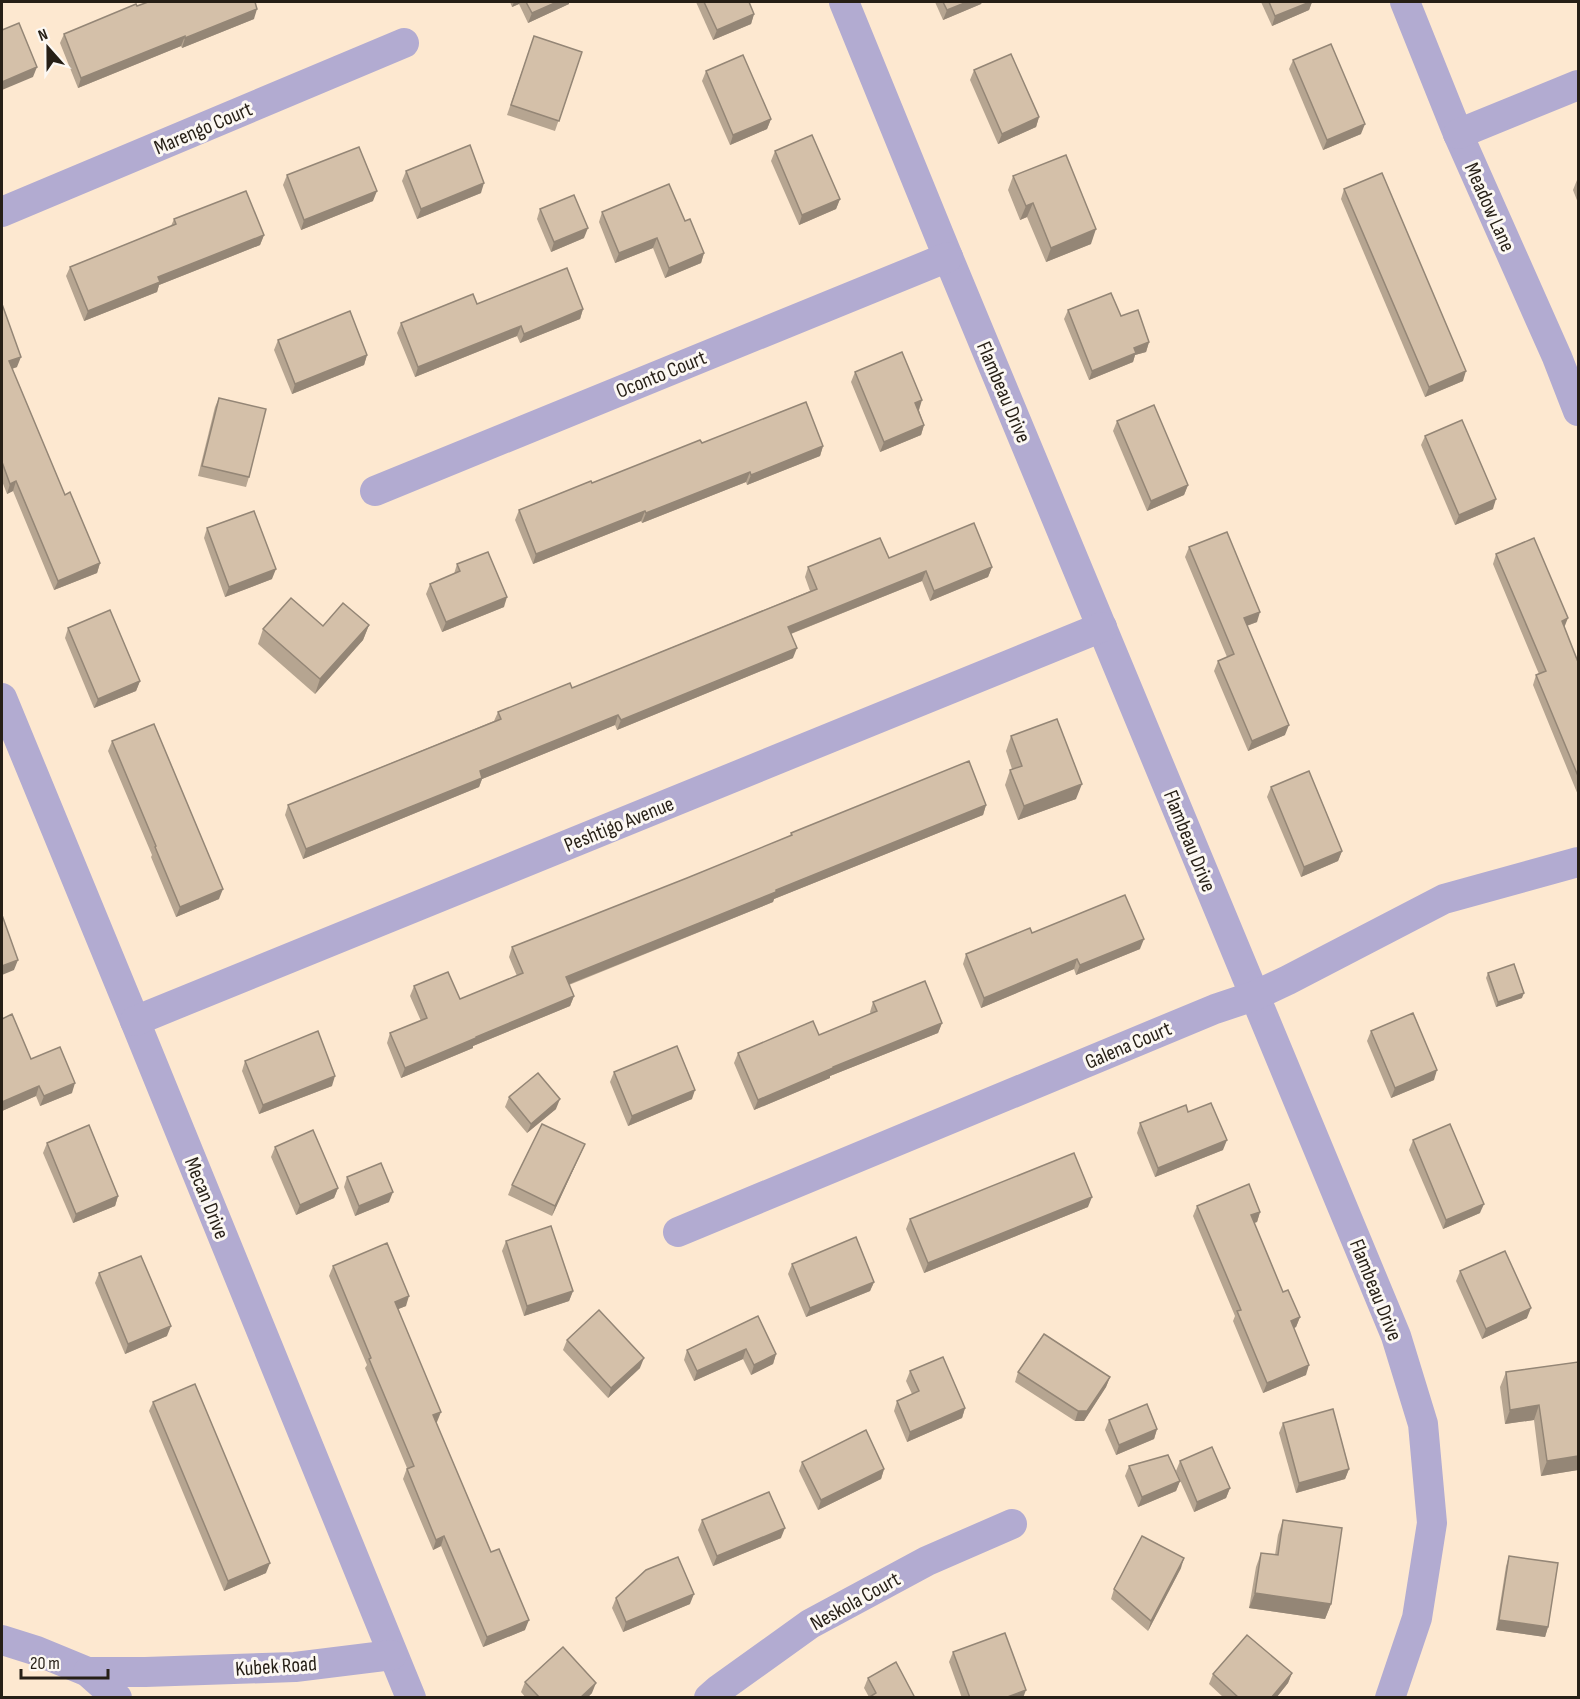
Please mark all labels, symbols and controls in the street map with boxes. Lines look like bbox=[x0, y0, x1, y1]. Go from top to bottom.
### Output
north arrow bbox=[18, 18, 78, 78]
text: N bbox=[36, 25, 51, 46]
street label: Marengo Court bbox=[150, 97, 256, 160]
street label: Meadow Lane bbox=[1459, 159, 1520, 256]
street label: Flambeau Drive bbox=[971, 338, 1036, 447]
street label: Oconto Court bbox=[612, 345, 710, 404]
street label: Flambeau Drive bbox=[1158, 787, 1221, 896]
street label: Peshtigo Avenue bbox=[561, 791, 678, 858]
street label: Galena Court bbox=[1081, 1016, 1175, 1075]
street label: Mecan Drive bbox=[179, 1154, 234, 1243]
street label: Flambeau Drive bbox=[1344, 1236, 1407, 1345]
street label: Neskola Court bbox=[806, 1567, 904, 1636]
scale bar bbox=[21, 1642, 108, 1680]
street label: Kubek Road bbox=[234, 1651, 318, 1682]
text: 20 m bbox=[30, 1653, 60, 1674]

